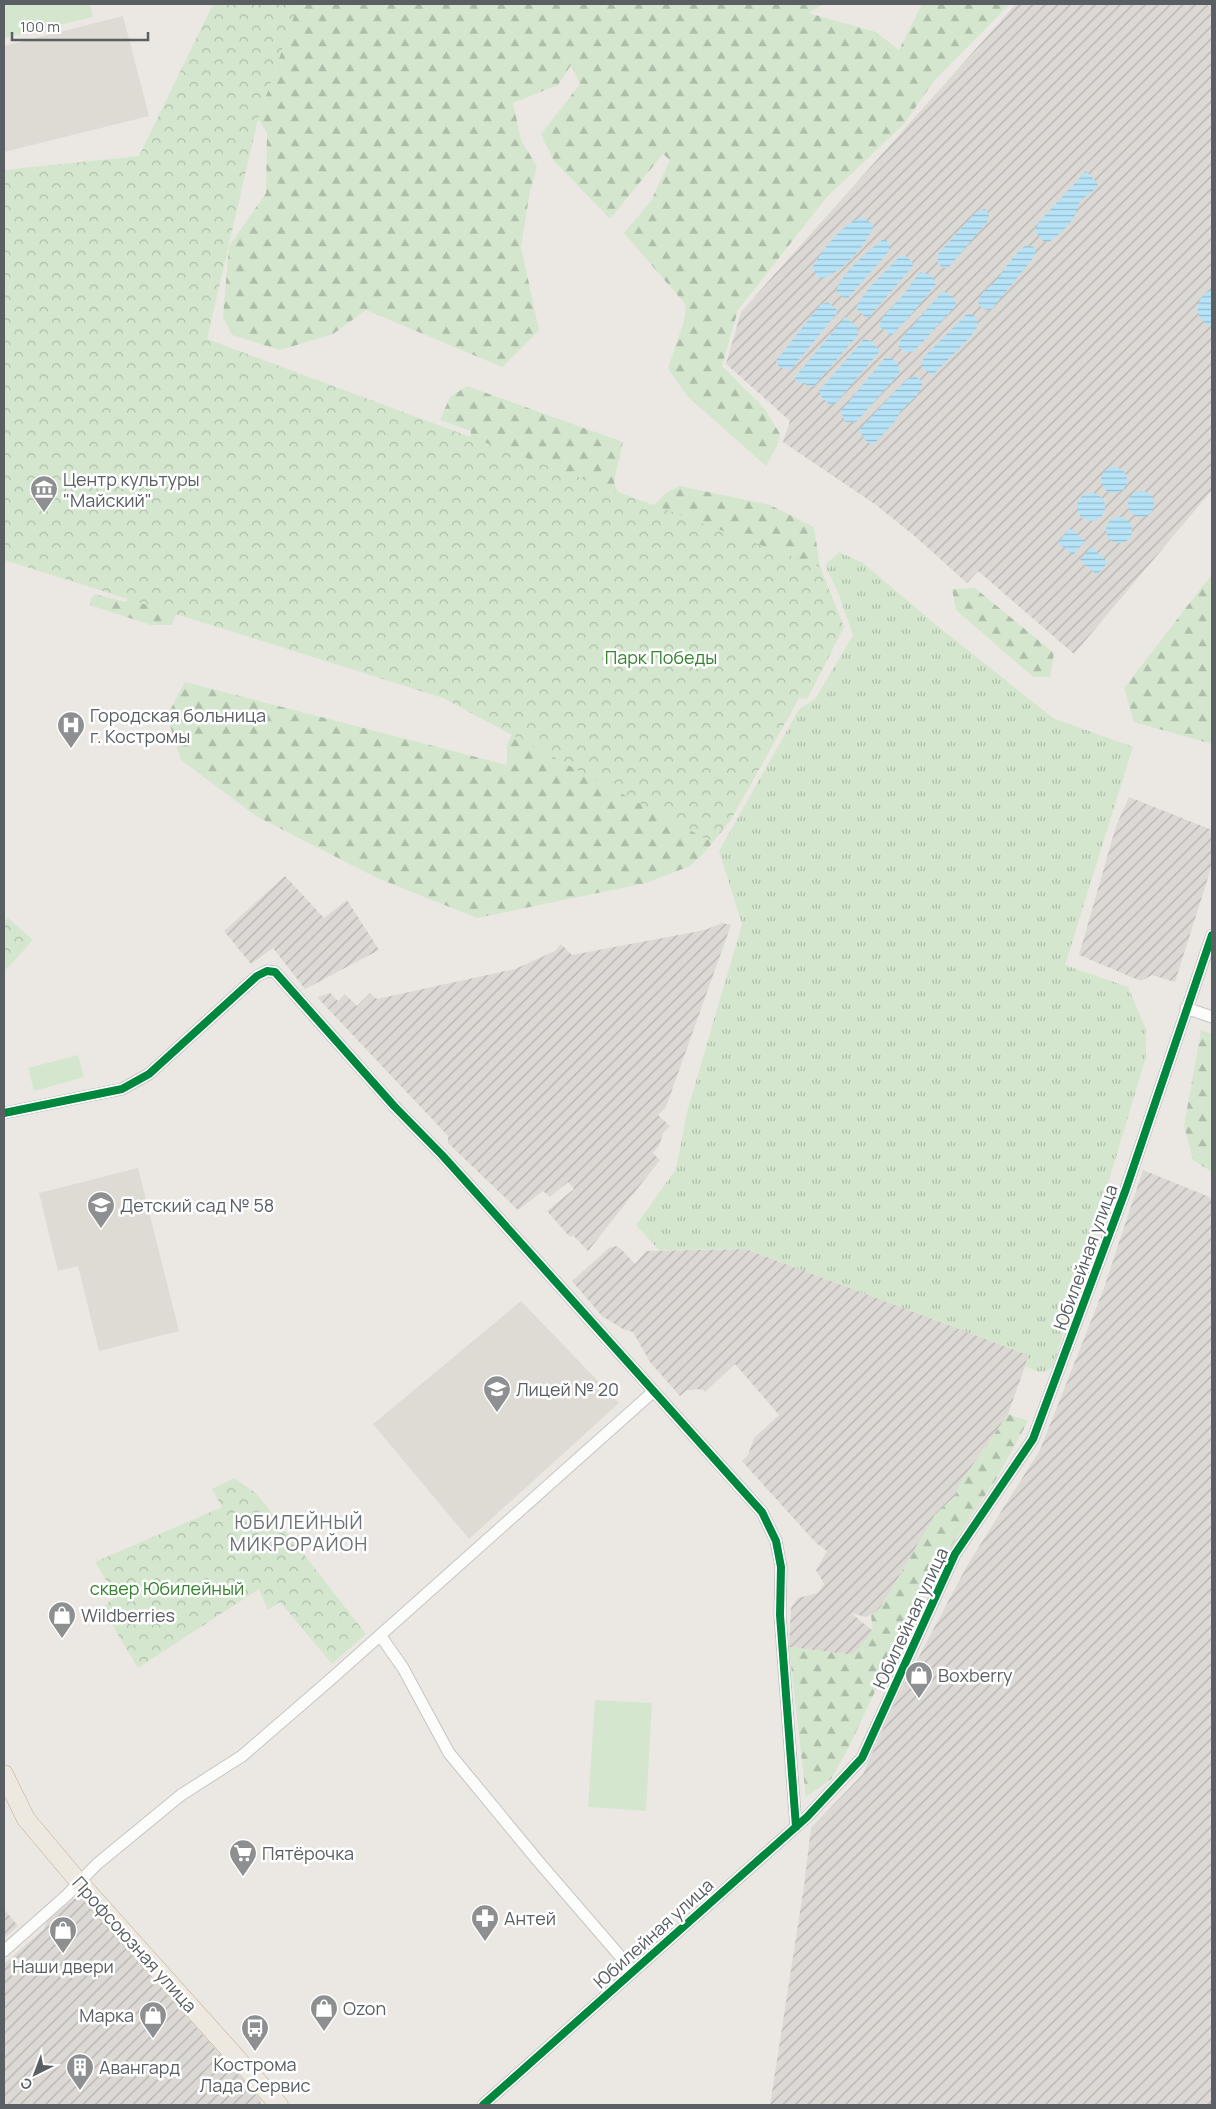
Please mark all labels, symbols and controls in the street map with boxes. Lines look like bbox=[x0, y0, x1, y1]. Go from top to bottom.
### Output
scale bar bbox=[12, 10, 149, 42]
text: 100 m bbox=[20, 16, 60, 37]
place label: Центр культуры "Майский" bbox=[63, 467, 200, 512]
museum icon: Центр культуры "Майский" bbox=[29, 474, 59, 513]
park label: Парк Победы bbox=[605, 645, 717, 669]
place label: Городская больница г. Костромы bbox=[90, 703, 266, 748]
hospital icon: Городская больница г. Костромы bbox=[56, 710, 86, 749]
street label: Юбилейная улица bbox=[1047, 1181, 1123, 1333]
school or university icon: Детский сад № 58 bbox=[86, 1190, 116, 1229]
place label: Детский сад № 58 bbox=[120, 1193, 274, 1217]
school or university icon: Лицей № 20 bbox=[482, 1374, 512, 1413]
place label: Лицей № 20 bbox=[516, 1377, 619, 1401]
district label: ЮБИЛЕЙНЫЙ МИКРОРАЙОН bbox=[230, 1509, 368, 1557]
street label: Юбилейная улица bbox=[867, 1543, 953, 1693]
park label: сквер Юбилейный bbox=[90, 1576, 244, 1600]
shop icon: Wildberries bbox=[47, 1600, 77, 1639]
place label: Wildberries bbox=[81, 1603, 175, 1627]
shop icon: Boxberry bbox=[904, 1660, 934, 1699]
place label: Boxberry bbox=[938, 1663, 1013, 1687]
supermarket icon: Пятёрочка bbox=[228, 1838, 258, 1877]
place label: Пятёрочка bbox=[262, 1841, 354, 1865]
street label: Профсоюзная улица bbox=[67, 1871, 203, 2017]
street label: Юбилейная улица bbox=[588, 1873, 718, 1993]
pharmacy icon: Антей bbox=[470, 1903, 500, 1942]
place label: Антей bbox=[504, 1906, 556, 1930]
shop icon: Наши двери bbox=[48, 1915, 78, 1954]
place label: Наши двери bbox=[12, 1954, 114, 1978]
shop icon: Ozon bbox=[309, 1993, 339, 2032]
place label: Ozon bbox=[343, 1996, 386, 2020]
shop icon: Марка bbox=[138, 2000, 168, 2039]
place label: Марка bbox=[79, 2003, 134, 2027]
bus stop icon: Кострома Лада Сервис bbox=[240, 2013, 270, 2052]
north arrow bbox=[10, 2049, 60, 2099]
building icon: Авангард bbox=[65, 2052, 95, 2091]
place label: Кострома Лада Сервис bbox=[200, 2052, 310, 2097]
place label: Авангард bbox=[99, 2055, 180, 2079]
text: С bbox=[16, 2074, 36, 2095]

